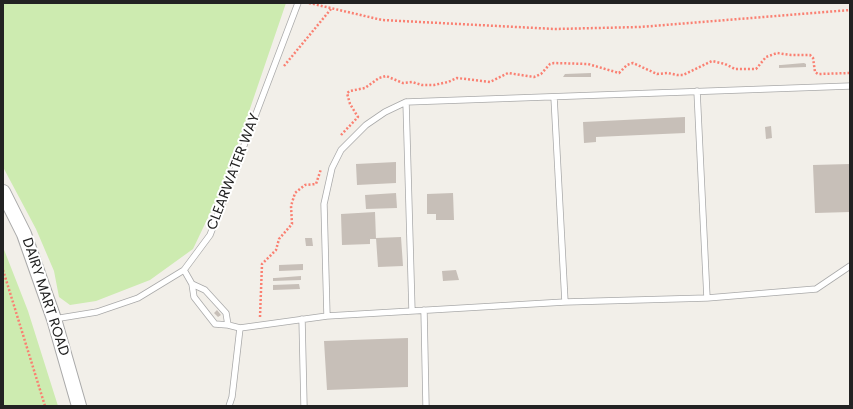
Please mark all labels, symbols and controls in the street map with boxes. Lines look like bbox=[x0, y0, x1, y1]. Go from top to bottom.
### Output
street label: CLEARWATER WAY bbox=[204, 111, 264, 233]
street label: DAIRY MART ROAD bbox=[18, 236, 72, 358]

